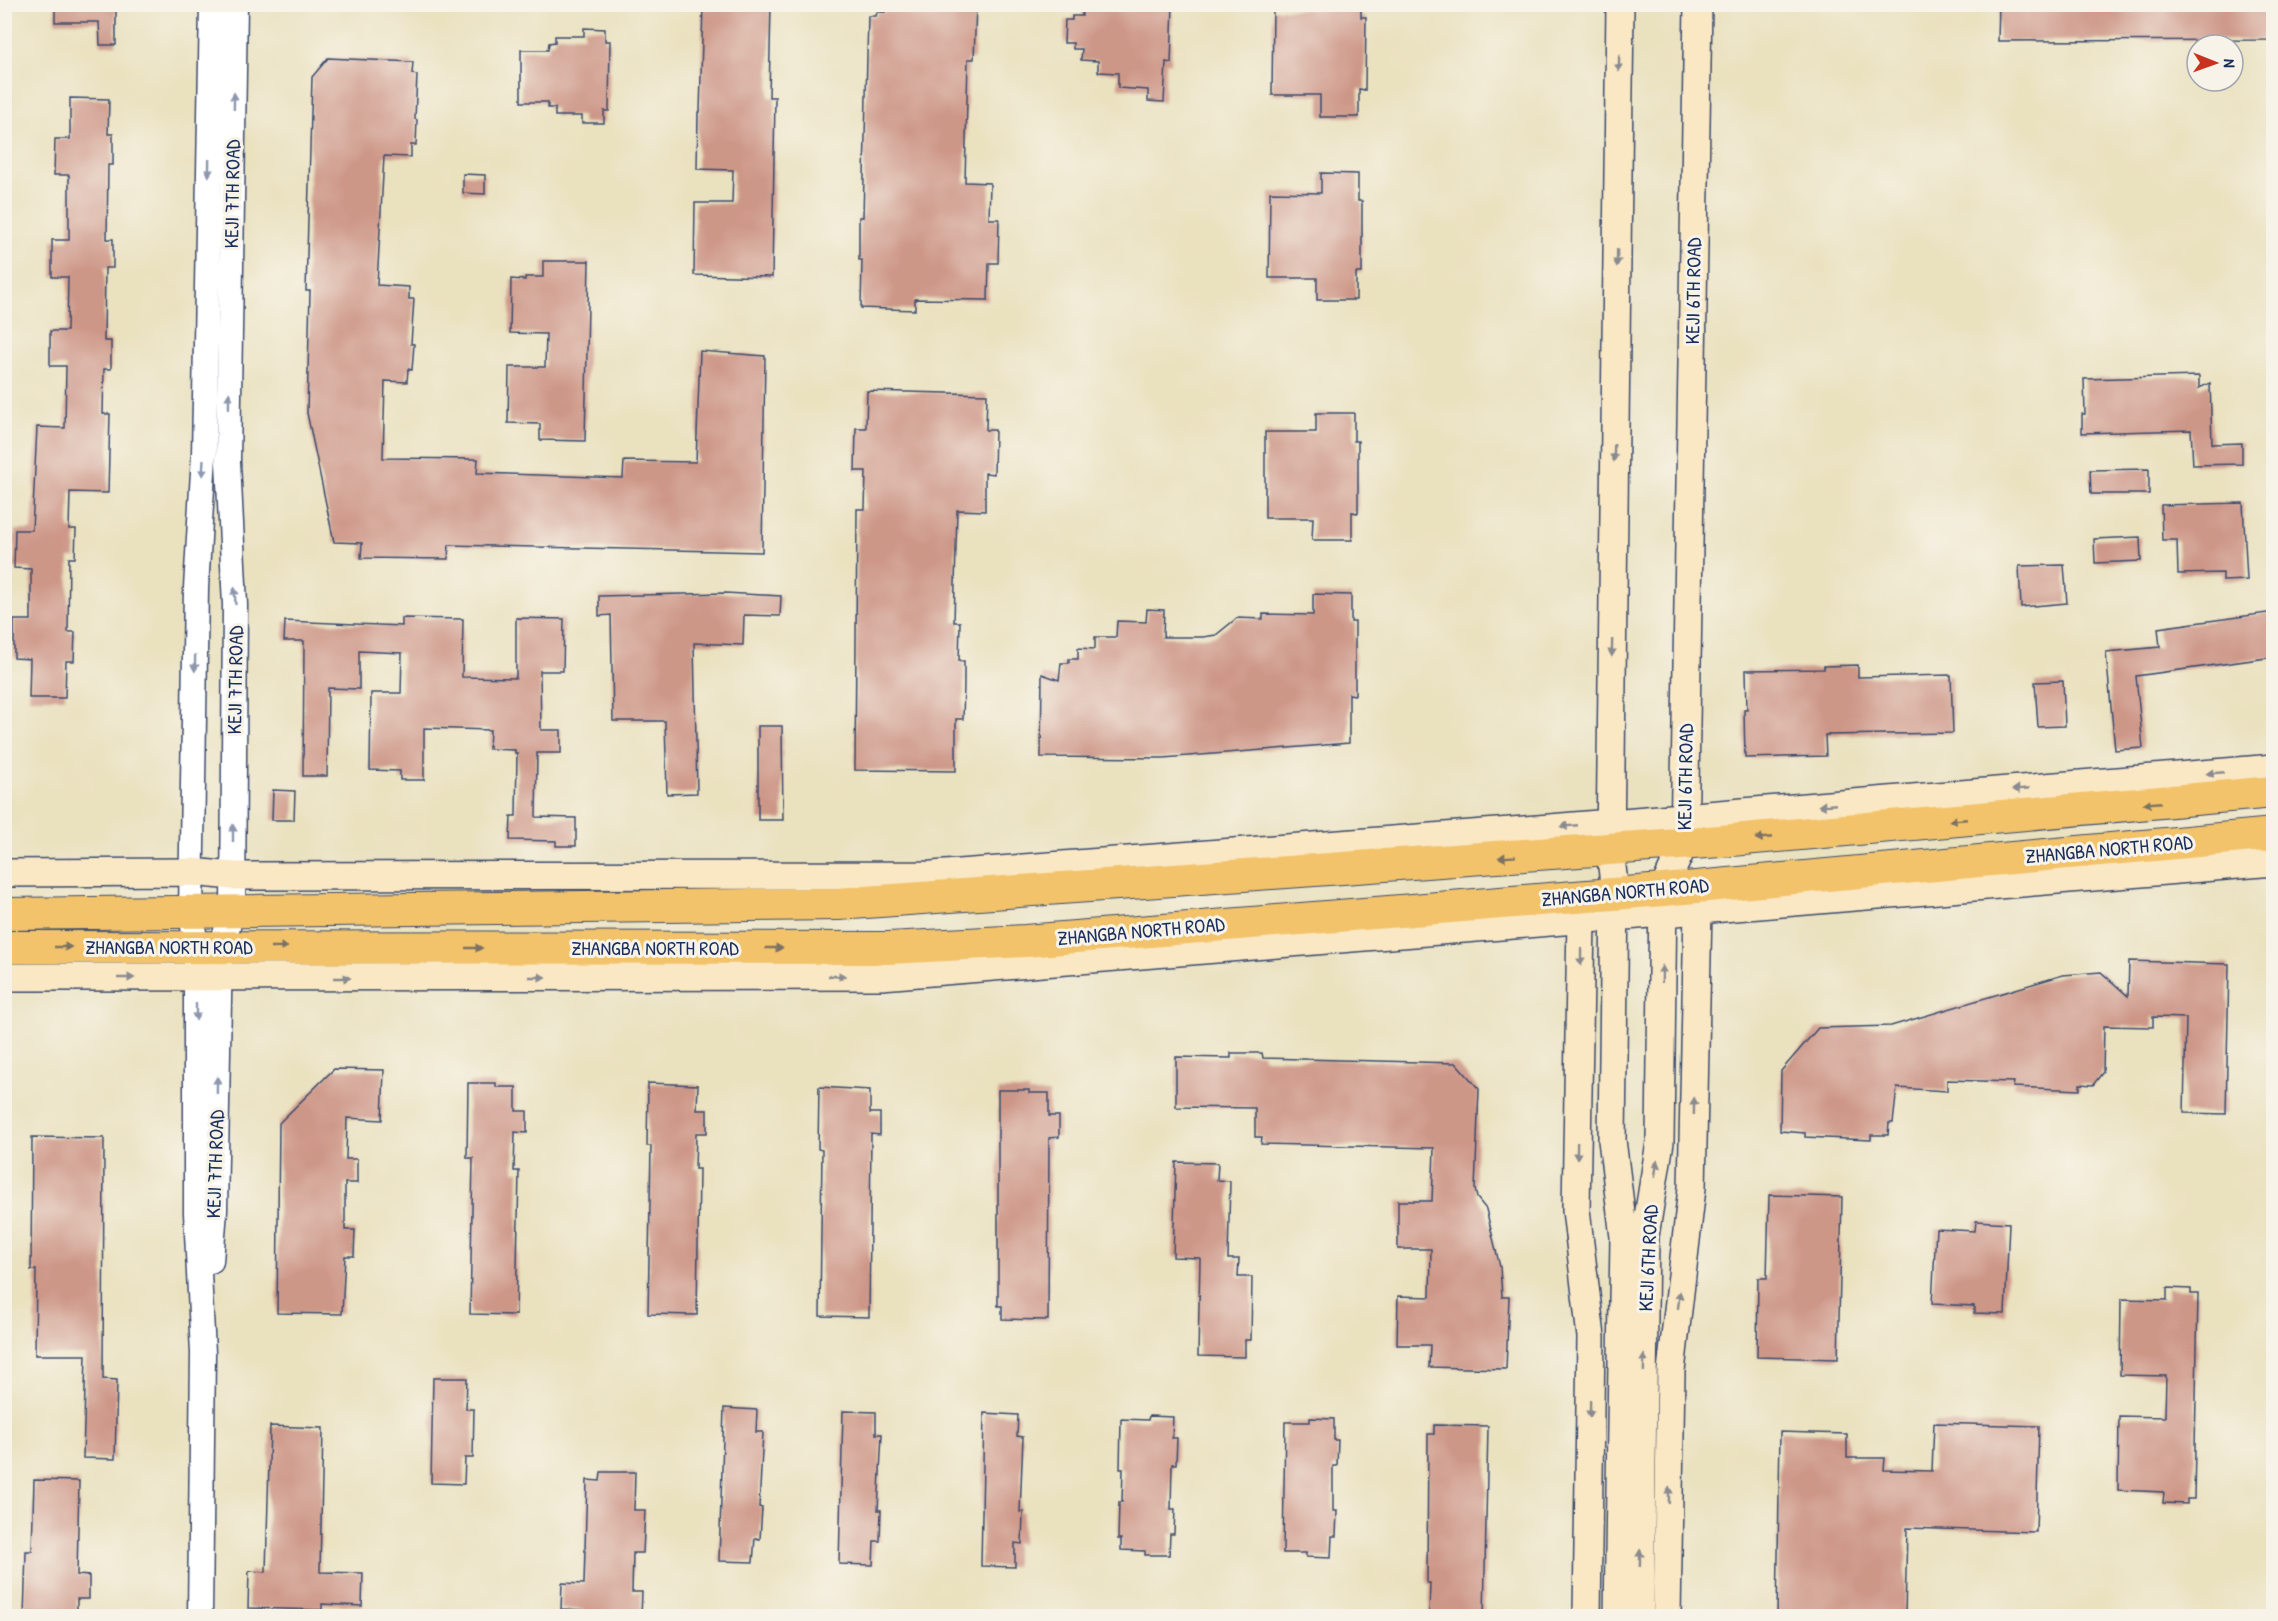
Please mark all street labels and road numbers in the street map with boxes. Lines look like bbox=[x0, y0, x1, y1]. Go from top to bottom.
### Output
street label: KEJI 7TH ROAD bbox=[217, 139, 246, 249]
street label: KEJI 6TH ROAD bbox=[1678, 237, 1707, 345]
street label: KEJI 7TH ROAD bbox=[220, 625, 249, 735]
street label: KEJI 6TH ROAD bbox=[1670, 723, 1699, 831]
street label: ZHANGBA NORTH ROAD bbox=[2024, 828, 2194, 869]
street label: ZHANGBA NORTH ROAD bbox=[1540, 871, 1710, 912]
street label: ZHANGBA NORTH ROAD bbox=[1056, 910, 1226, 951]
street label: ZHANGBA NORTH ROAD bbox=[85, 933, 253, 960]
street label: ZHANGBA NORTH ROAD bbox=[571, 934, 739, 961]
street label: KEJI 7TH ROAD bbox=[199, 1109, 230, 1219]
street label: KEJI 6TH ROAD bbox=[1631, 1203, 1664, 1312]

